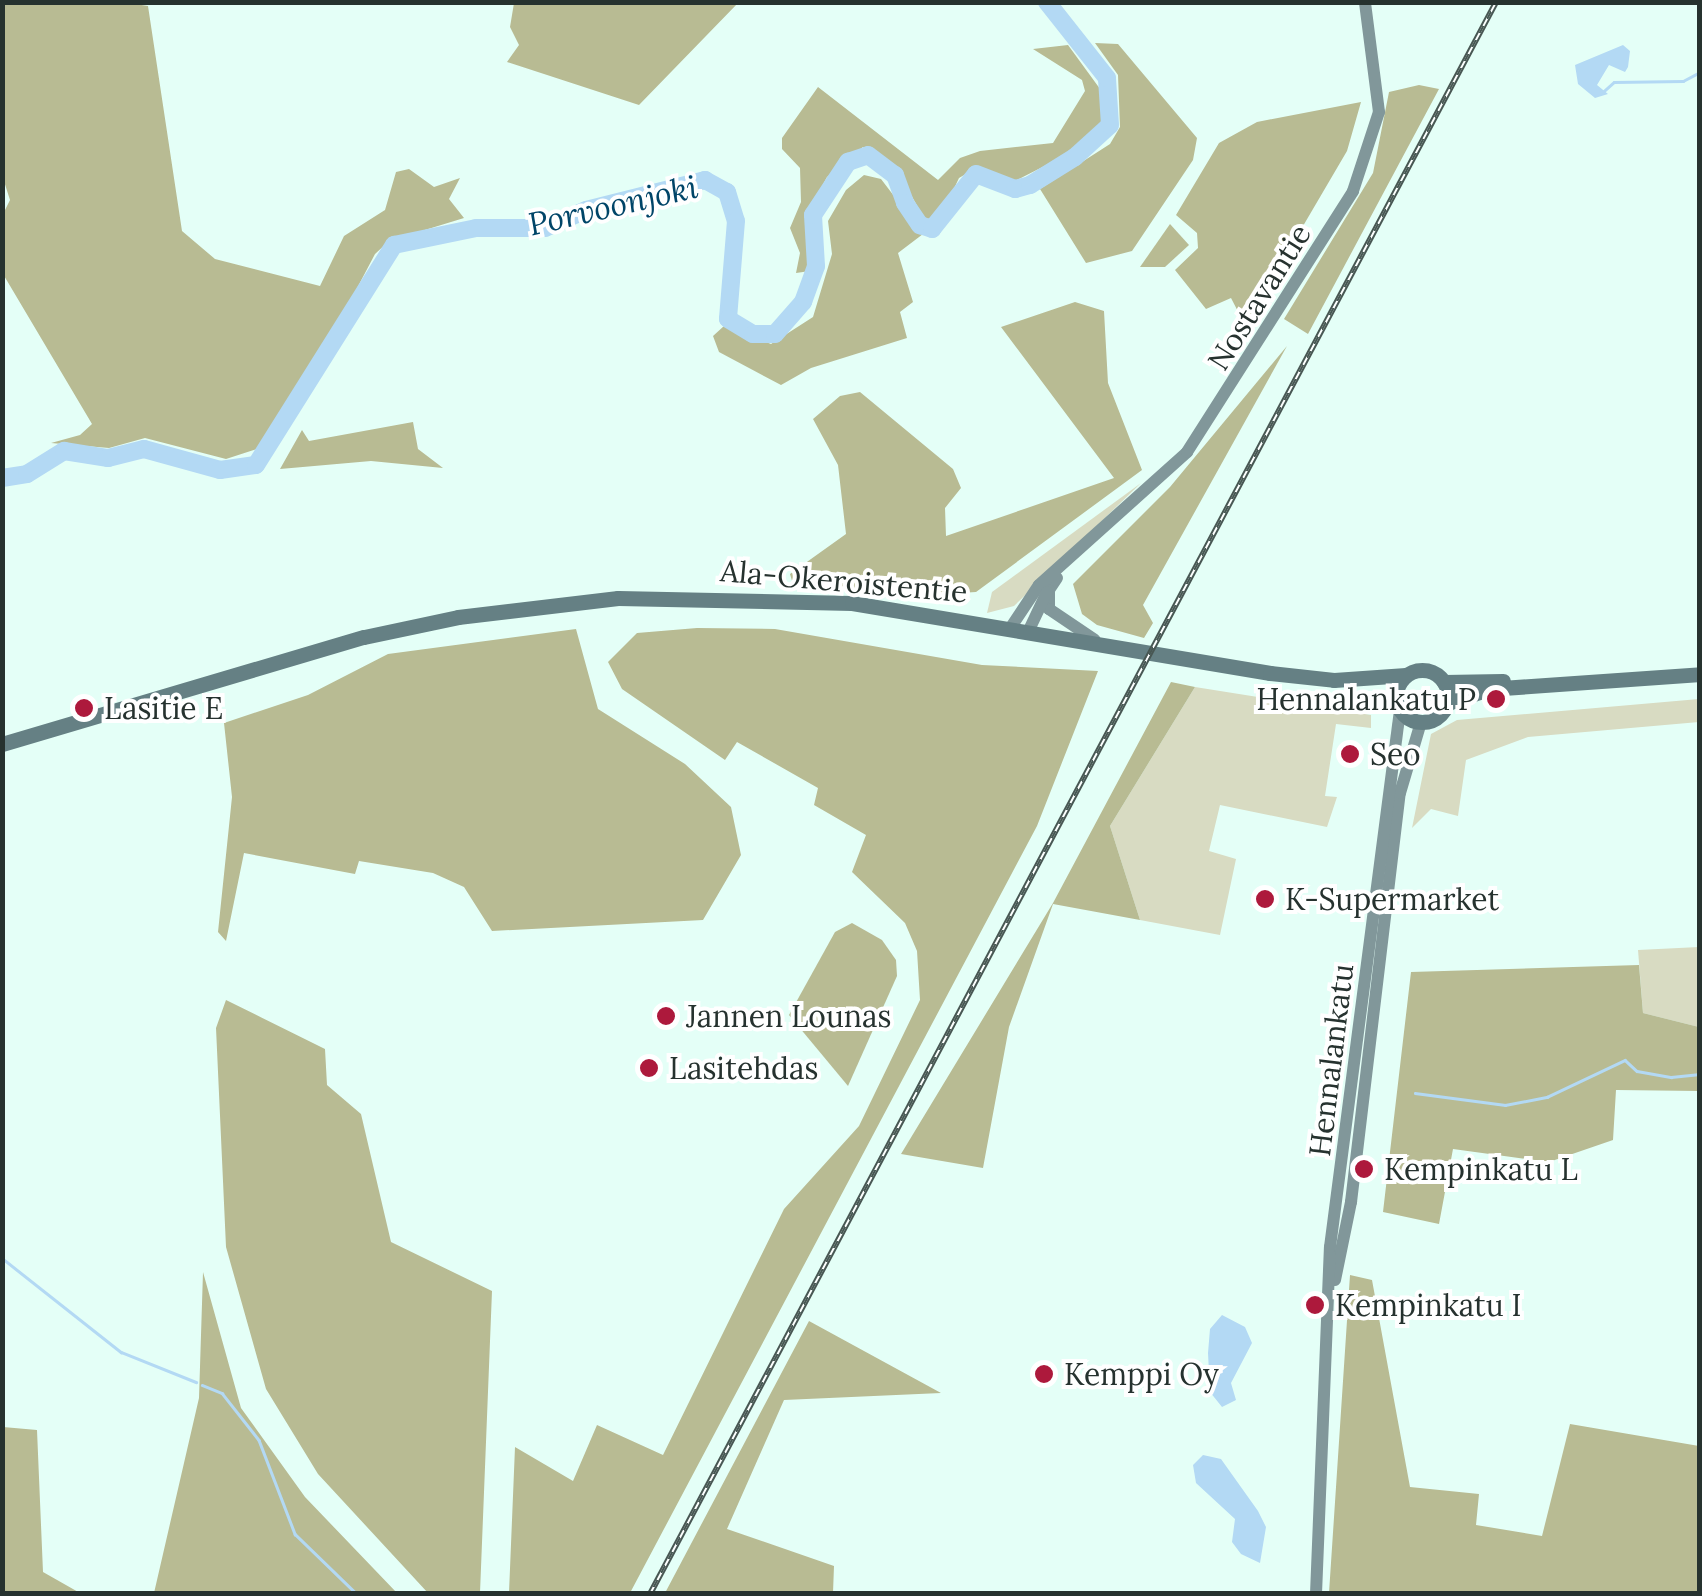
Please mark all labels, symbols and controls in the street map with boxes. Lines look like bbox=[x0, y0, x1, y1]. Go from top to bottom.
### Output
water label: Porvoonjoki bbox=[525, 168, 701, 244]
street label: Nostavantie bbox=[1200, 217, 1318, 377]
street label: Ala-Okeroistentie bbox=[719, 552, 969, 610]
place label: Hennalankatu P bbox=[1256, 681, 1476, 717]
marker: Hennalankatu P bbox=[1485, 688, 1507, 710]
place label: Lasitie E bbox=[104, 690, 223, 726]
marker: Lasitie E bbox=[73, 697, 95, 719]
place label: Seo bbox=[1370, 736, 1421, 772]
marker: Seo bbox=[1339, 743, 1361, 765]
place label: K-Supermarket bbox=[1285, 881, 1499, 917]
marker: K-Supermarket bbox=[1254, 888, 1276, 910]
street label: Hennalankatu bbox=[1301, 962, 1361, 1158]
place label: Jannen Lounas bbox=[686, 998, 891, 1034]
marker: Jannen Lounas bbox=[655, 1005, 677, 1027]
place label: Lasitehdas bbox=[669, 1050, 818, 1086]
marker: Lasitehdas bbox=[638, 1057, 660, 1079]
place label: Kempinkatu L bbox=[1384, 1151, 1578, 1187]
marker: Kempinkatu L bbox=[1353, 1158, 1375, 1180]
place label: Kempinkatu I bbox=[1335, 1287, 1522, 1323]
marker: Kempinkatu I bbox=[1304, 1294, 1326, 1316]
place label: Kemppi Oy bbox=[1064, 1356, 1219, 1392]
marker: Kemppi Oy bbox=[1033, 1363, 1055, 1385]

